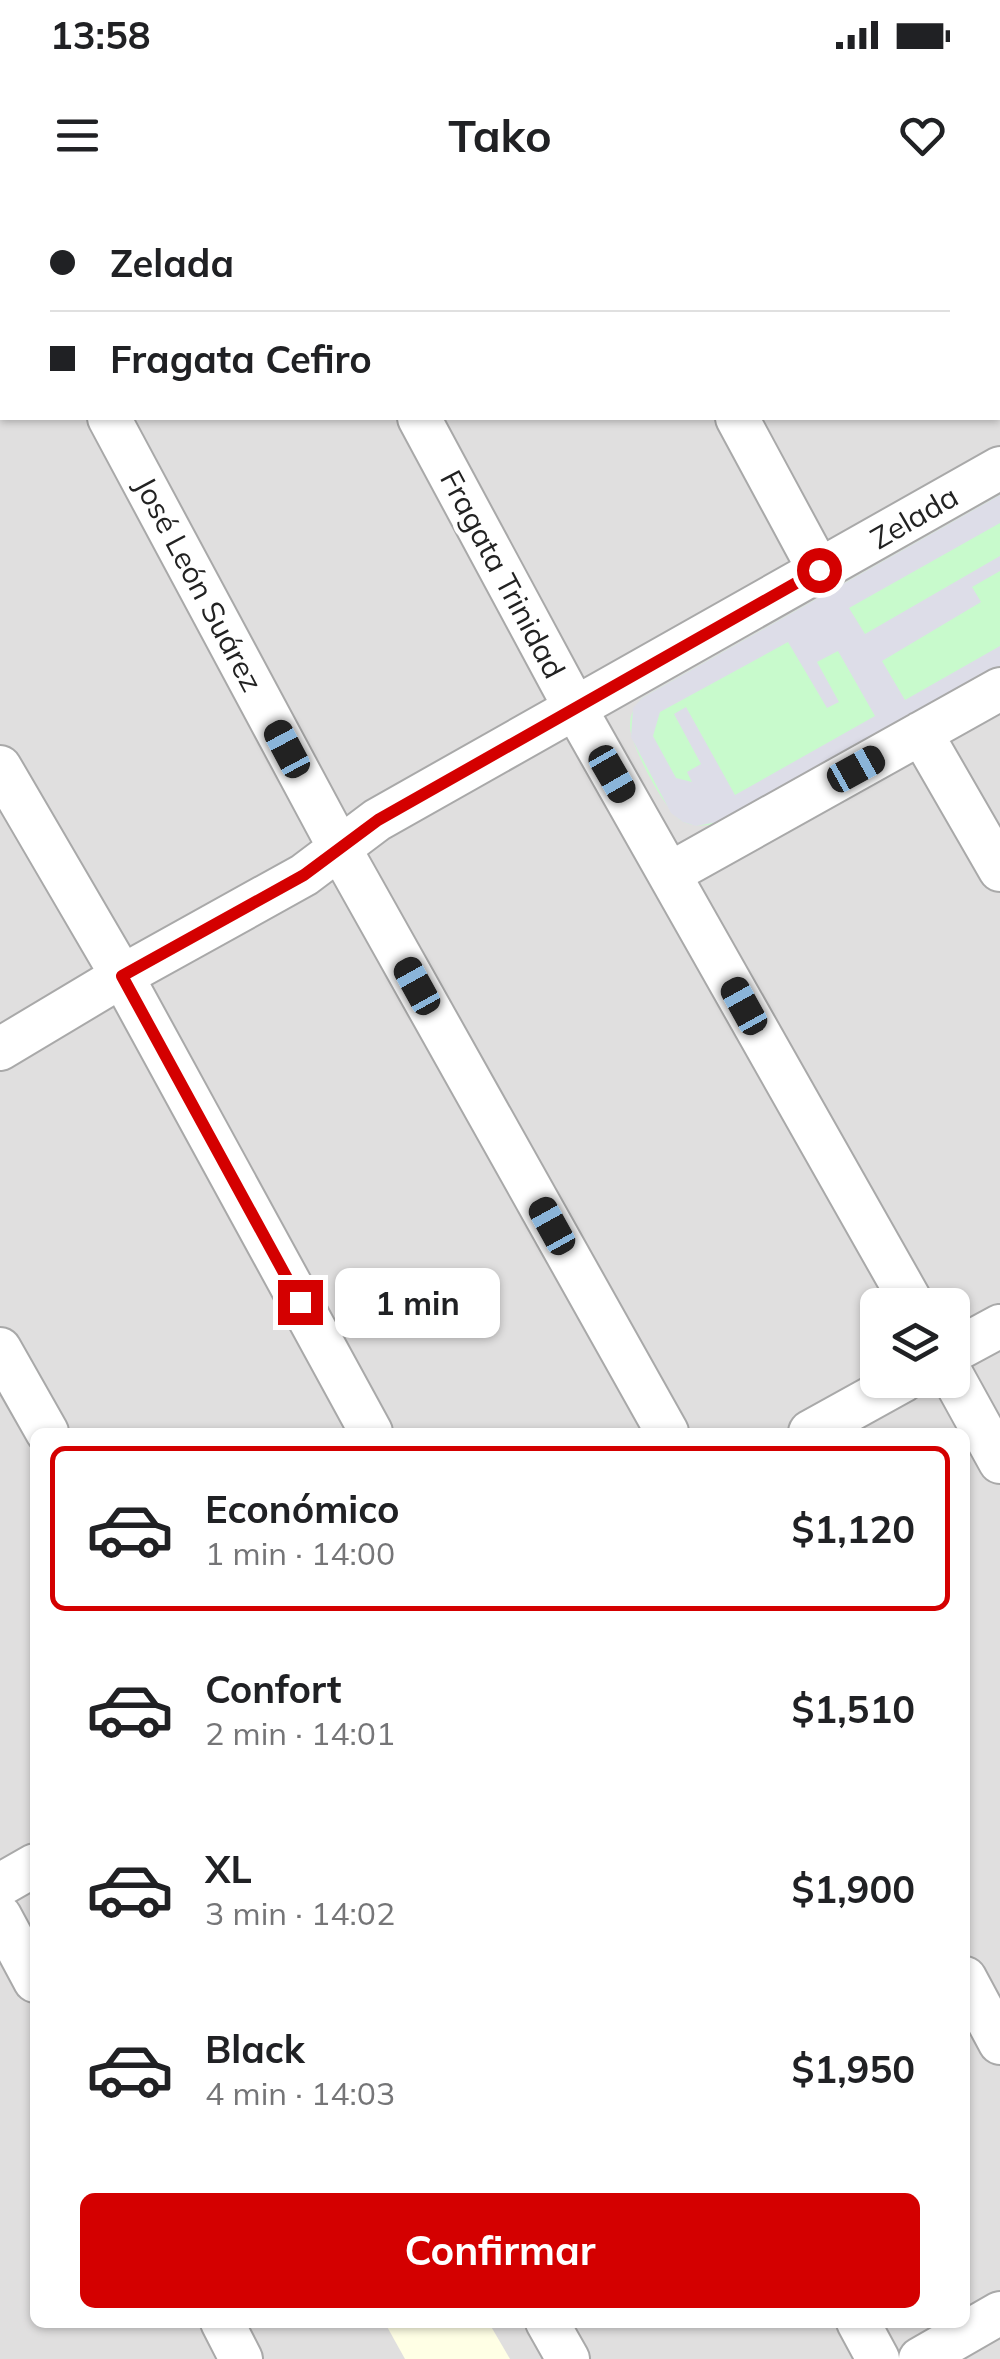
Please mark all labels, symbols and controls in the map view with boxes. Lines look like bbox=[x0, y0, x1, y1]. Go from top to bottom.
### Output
text: 13:58 bbox=[50, 11, 151, 59]
text: Tako bbox=[448, 107, 552, 163]
icon: menu bbox=[50, 108, 105, 163]
icon: heart bbox=[895, 108, 950, 163]
text: Zelada bbox=[110, 239, 234, 287]
text: Fragata Cefiro bbox=[110, 335, 372, 383]
street label: Fragata Trinidad bbox=[432, 463, 574, 685]
street label: José León Suárez bbox=[126, 470, 272, 698]
street label: Zelada bbox=[863, 477, 965, 557]
route start bbox=[797, 548, 842, 593]
car bbox=[260, 715, 314, 783]
car bbox=[584, 741, 640, 807]
car bbox=[822, 741, 890, 797]
car bbox=[389, 952, 445, 1020]
car bbox=[716, 972, 772, 1040]
car bbox=[524, 1192, 580, 1260]
callout: 1 min bbox=[335, 1267, 500, 1337]
route end bbox=[278, 1280, 323, 1325]
text: 1 min bbox=[375, 1283, 460, 1323]
map controls bbox=[860, 1288, 970, 1398]
button: layers bbox=[860, 1288, 970, 1398]
icon: car bbox=[85, 1484, 175, 1574]
text: Económico bbox=[205, 1485, 400, 1533]
text: $1,120 bbox=[792, 1505, 915, 1553]
text: 1 min · 14:00 bbox=[205, 1533, 395, 1573]
icon: car bbox=[85, 1664, 175, 1754]
text: Confort bbox=[205, 1665, 342, 1713]
text: $1,510 bbox=[792, 1685, 915, 1733]
text: 2 min · 14:01 bbox=[205, 1713, 395, 1753]
icon: car bbox=[85, 1844, 175, 1934]
text: XL bbox=[205, 1845, 252, 1893]
text: $1,900 bbox=[792, 1865, 915, 1913]
text: 3 min · 14:02 bbox=[205, 1893, 395, 1933]
icon: car bbox=[85, 2024, 175, 2114]
text: Black bbox=[205, 2025, 305, 2073]
text: $1,950 bbox=[792, 2045, 915, 2093]
text: 4 min · 14:03 bbox=[205, 2073, 395, 2113]
button: Confirmar bbox=[80, 2193, 920, 2308]

